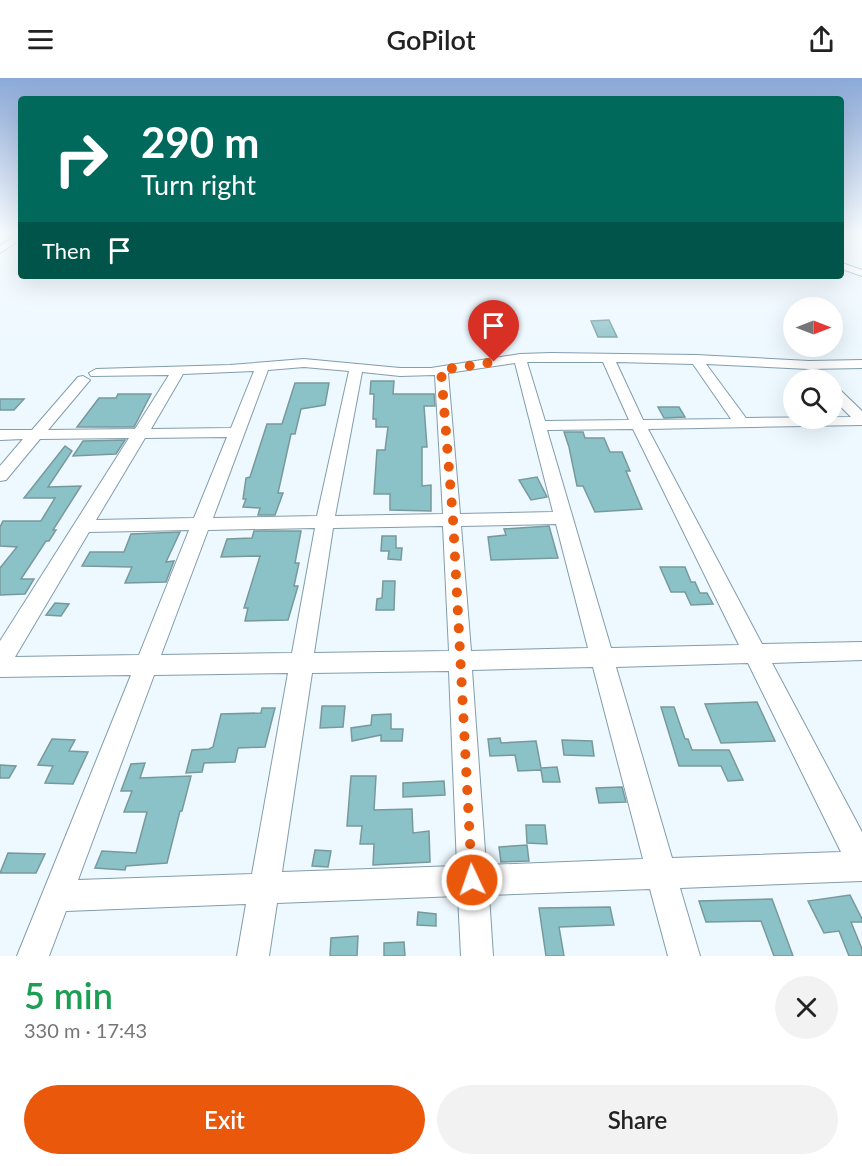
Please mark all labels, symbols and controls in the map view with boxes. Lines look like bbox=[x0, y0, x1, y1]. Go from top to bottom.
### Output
icon: menu bbox=[24, 23, 57, 56]
text: GoPilot bbox=[386, 23, 476, 56]
icon: share bbox=[805, 23, 838, 56]
text: 290 m bbox=[141, 117, 259, 167]
icon: right bbox=[42, 120, 120, 198]
text: Turn right bbox=[141, 168, 256, 201]
icon: arrive bbox=[103, 234, 136, 267]
text: Then bbox=[42, 237, 91, 264]
north arrow bbox=[783, 297, 843, 357]
map controls bbox=[783, 297, 843, 429]
pin bbox=[468, 300, 519, 362]
icon: arrive bbox=[477, 309, 510, 342]
button: search bbox=[783, 369, 843, 429]
position arrow bbox=[440, 848, 504, 912]
text: 5 min bbox=[24, 973, 113, 1017]
button: close bbox=[775, 976, 838, 1039]
text: 330 m · 17:43 bbox=[24, 1018, 147, 1042]
button: Exit bbox=[24, 1085, 425, 1154]
button: Share bbox=[437, 1085, 838, 1154]

